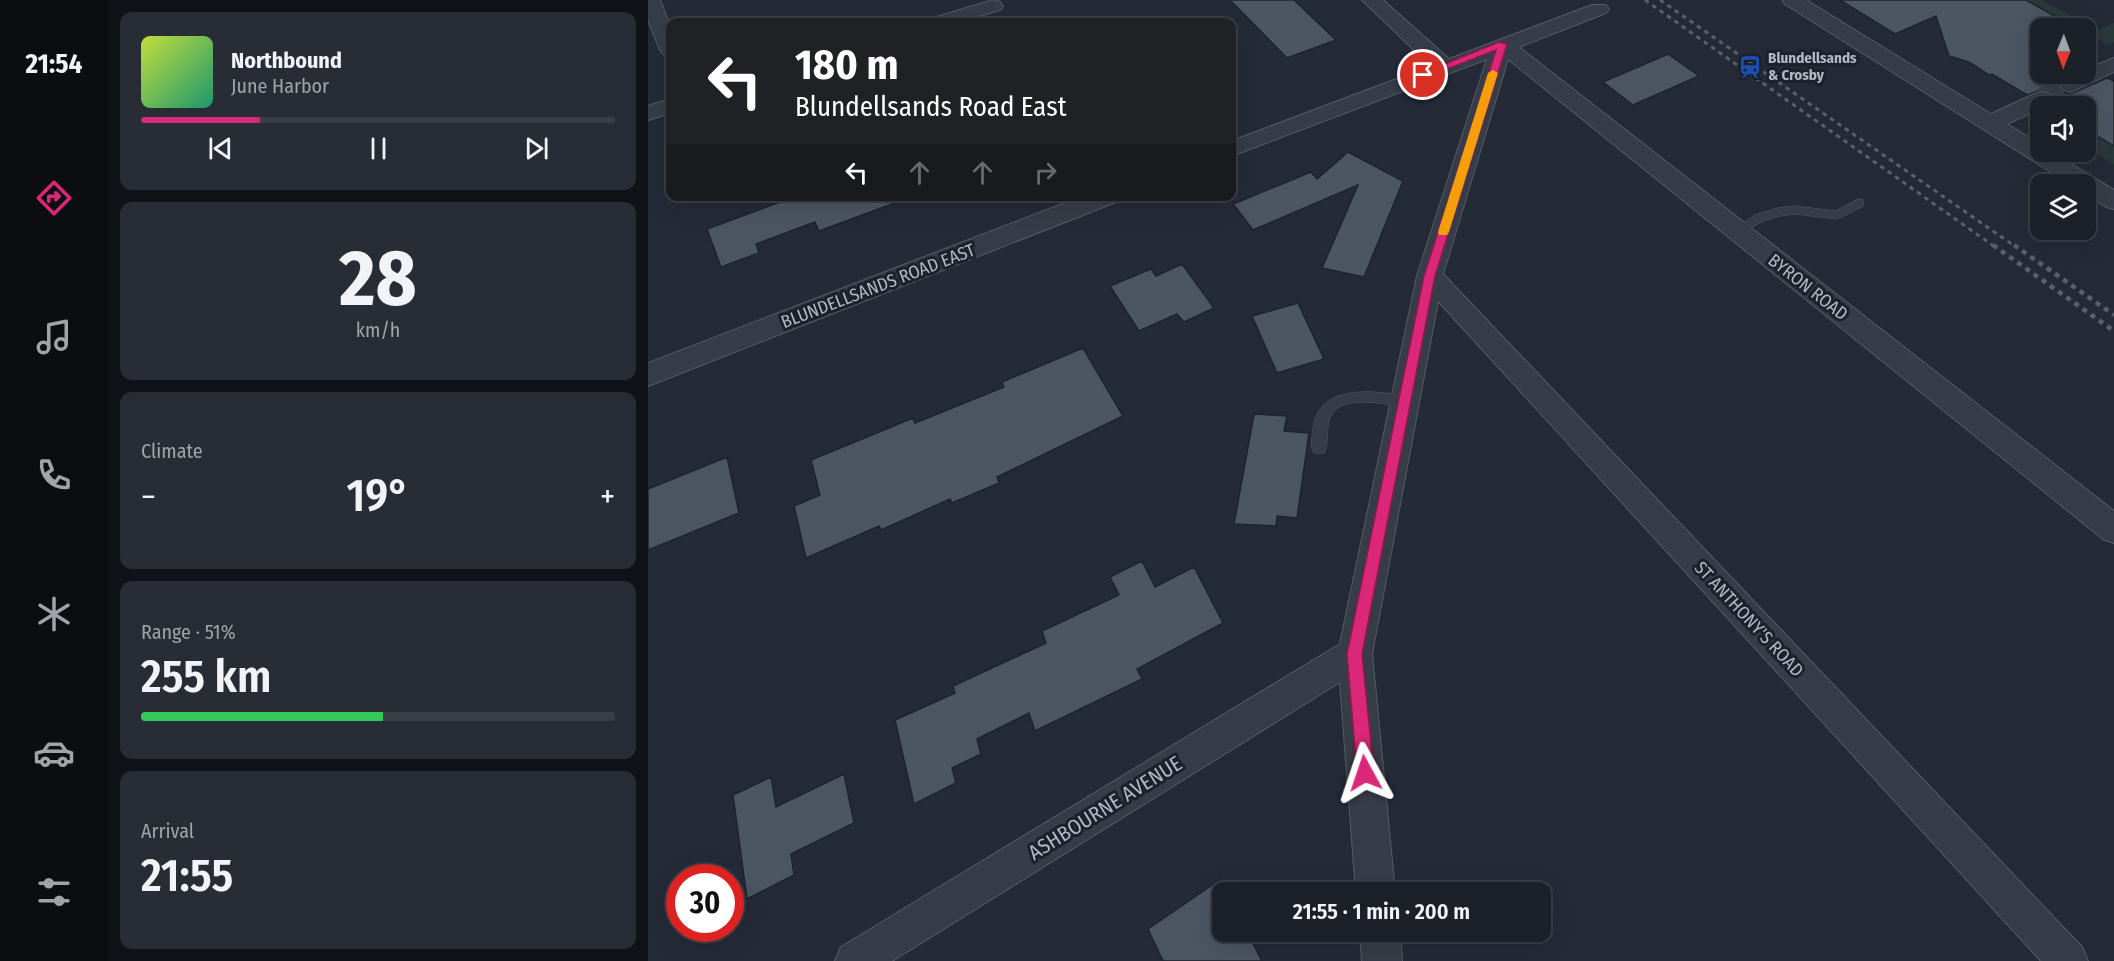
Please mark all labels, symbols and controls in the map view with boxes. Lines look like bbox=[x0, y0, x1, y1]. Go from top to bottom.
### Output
north arrow bbox=[2030, 18, 2096, 84]
map controls bbox=[2030, 18, 2096, 240]
text: 180 m bbox=[795, 40, 899, 90]
icon: left bbox=[696, 42, 774, 120]
text: Northbound bbox=[231, 47, 342, 74]
text: 21:54 bbox=[26, 48, 83, 80]
pin bbox=[1397, 49, 1448, 100]
place label: Blundellsands & Crosby bbox=[1768, 49, 1857, 84]
station icon: Blundellsands & Crosby bbox=[1737, 54, 1763, 80]
icon: arrive bbox=[1406, 58, 1439, 91]
text: June Harbor bbox=[231, 74, 329, 98]
text: Blundellsands Road East bbox=[795, 91, 1067, 123]
button: sound bbox=[2030, 96, 2096, 162]
icon: previous bbox=[204, 132, 237, 165]
icon: pause bbox=[362, 132, 395, 165]
icon: next bbox=[520, 132, 553, 165]
icon: left bbox=[840, 156, 873, 189]
icon: ahead bbox=[903, 156, 936, 189]
icon: ahead bbox=[966, 156, 999, 189]
icon: right bbox=[1029, 156, 1062, 189]
button: layers bbox=[2030, 174, 2096, 240]
icon: directions bbox=[33, 177, 75, 219]
text: 28 bbox=[339, 232, 417, 326]
street label: BLUNDELLSANDS ROAD EAST bbox=[778, 239, 979, 333]
street label: BYRON ROAD bbox=[1764, 249, 1852, 325]
icon: music bbox=[33, 316, 75, 358]
text: km/h bbox=[356, 318, 400, 342]
text: Climate bbox=[141, 439, 203, 463]
icon: phone bbox=[33, 454, 75, 496]
text: 19° bbox=[347, 469, 409, 523]
text: − bbox=[141, 477, 156, 517]
text: + bbox=[600, 477, 615, 517]
street label: ST ANTHONY'S ROAD bbox=[1690, 557, 1808, 681]
icon: climate bbox=[33, 593, 75, 635]
text: Range · 51% bbox=[141, 620, 236, 644]
text: 255 km bbox=[141, 650, 271, 704]
icon: car bbox=[33, 732, 75, 774]
position arrow bbox=[1333, 741, 1397, 805]
street label: ASHBOURNE AVENUE bbox=[1023, 750, 1187, 866]
text: Arrival bbox=[141, 819, 194, 843]
text: 21:55 bbox=[141, 849, 233, 903]
speed limit sign: 30 bbox=[666, 864, 744, 942]
icon: filters bbox=[33, 871, 75, 913]
text: 21:55 · 1 min · 200 m bbox=[1293, 898, 1470, 925]

